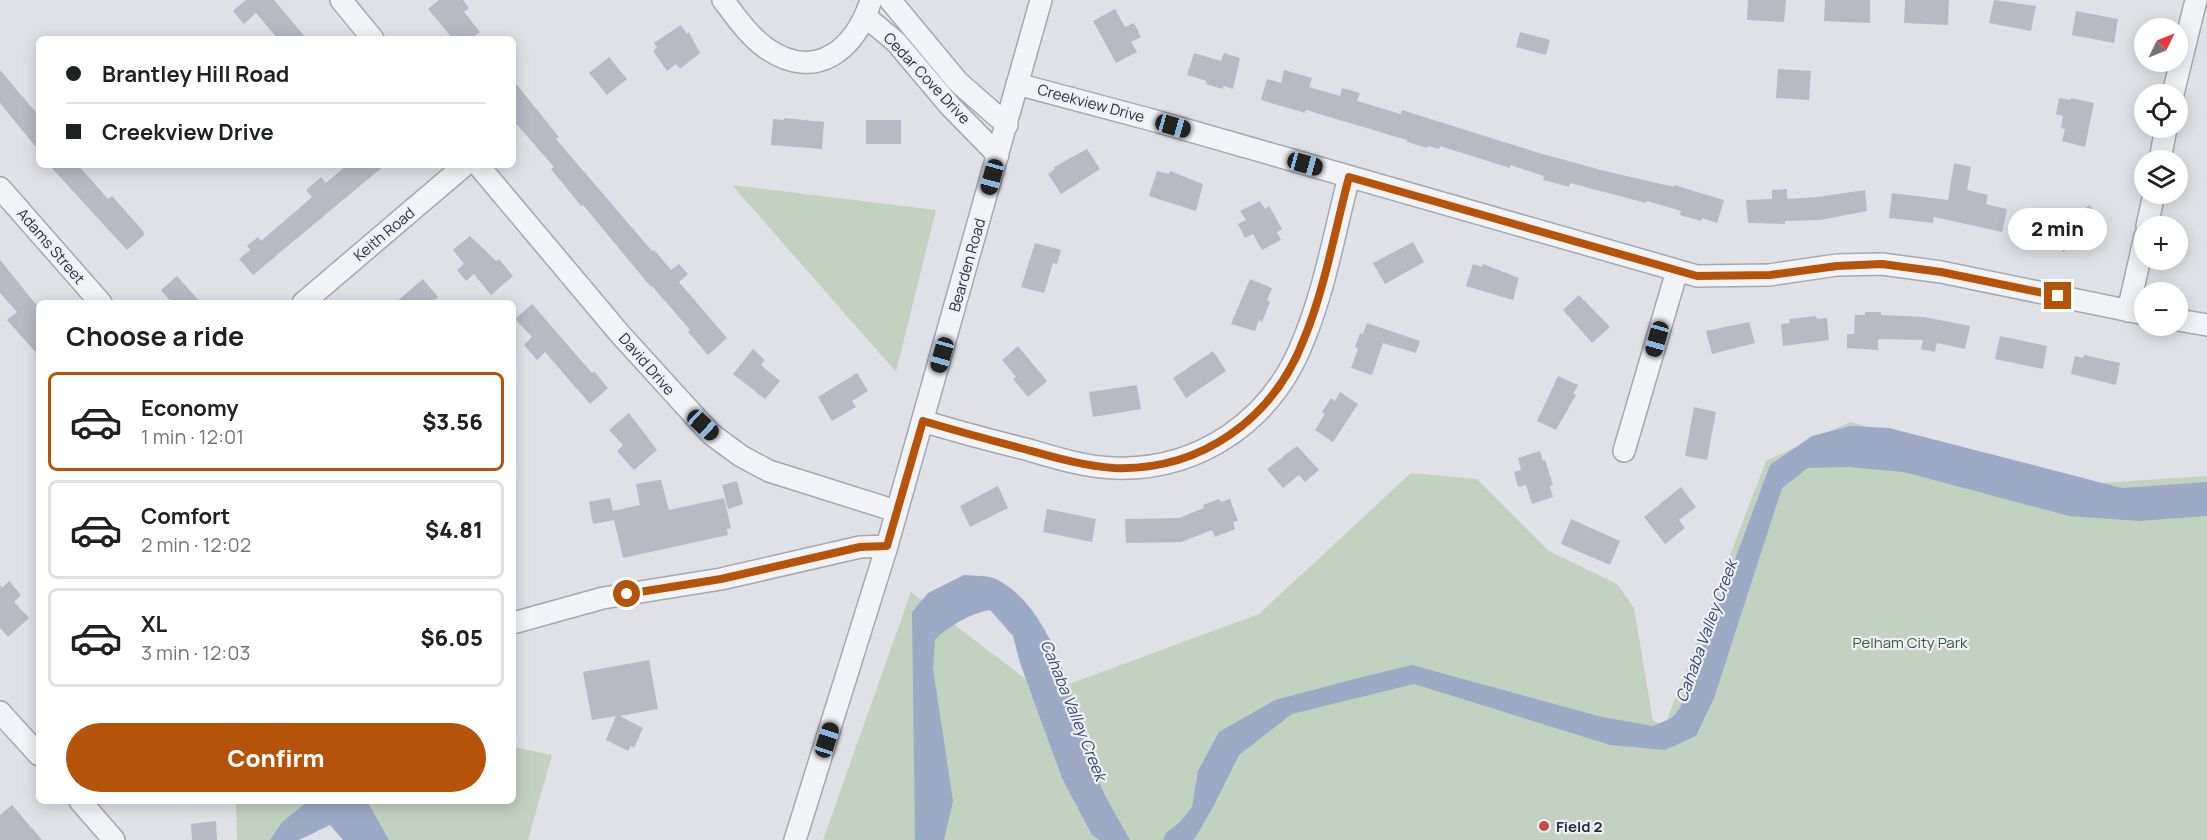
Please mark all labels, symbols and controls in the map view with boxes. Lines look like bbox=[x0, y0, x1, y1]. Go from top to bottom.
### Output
north arrow bbox=[2134, 18, 2188, 72]
map controls bbox=[2134, 18, 2188, 336]
street label: Cedar Cove Drive bbox=[879, 27, 975, 129]
text: Brantley Hill Road bbox=[102, 59, 289, 89]
street label: Creekview Drive bbox=[1035, 79, 1147, 127]
button: locate bbox=[2134, 84, 2188, 138]
car bbox=[1153, 112, 1193, 140]
text: Creekview Drive bbox=[102, 117, 274, 147]
car bbox=[1285, 150, 1325, 178]
button: layers bbox=[2134, 150, 2188, 204]
car bbox=[979, 157, 1005, 197]
street label: Keith Road bbox=[349, 202, 419, 266]
street label: Adams Street bbox=[12, 203, 90, 289]
callout: 2 min bbox=[2008, 209, 2108, 251]
text: 2 min bbox=[2031, 215, 2084, 242]
street label: Bearden Road bbox=[944, 216, 990, 314]
button: + bbox=[2134, 216, 2188, 270]
route end bbox=[2044, 282, 2071, 309]
button: − bbox=[2134, 282, 2188, 336]
text: Choose a ride bbox=[66, 317, 244, 354]
car bbox=[1643, 319, 1671, 359]
street label: David Drive bbox=[614, 328, 680, 400]
car bbox=[928, 335, 956, 375]
text: Economy bbox=[141, 393, 239, 423]
icon: car bbox=[69, 395, 123, 449]
car bbox=[684, 406, 722, 444]
text: $3.56 bbox=[422, 407, 483, 437]
text: 1 min · 12:01 bbox=[141, 423, 244, 450]
text: Comfort bbox=[141, 501, 230, 531]
icon: car bbox=[69, 503, 123, 557]
text: $4.81 bbox=[425, 515, 483, 545]
text: 2 min · 12:02 bbox=[141, 531, 251, 558]
water label: Cahaba Valley Creek bbox=[1670, 555, 1743, 705]
route start bbox=[613, 580, 640, 607]
text: XL bbox=[141, 609, 167, 639]
icon: car bbox=[69, 611, 123, 665]
text: $6.05 bbox=[420, 623, 483, 653]
park label: Pelham City Park bbox=[1852, 632, 1968, 653]
water label: Cahaba Valley Creek bbox=[1036, 636, 1113, 786]
text: 3 min · 12:03 bbox=[141, 639, 251, 666]
car bbox=[813, 720, 841, 760]
button: Confirm bbox=[66, 723, 486, 792]
place label: Field 2 bbox=[1556, 816, 1603, 837]
marker: Field 2 bbox=[1537, 819, 1551, 833]

